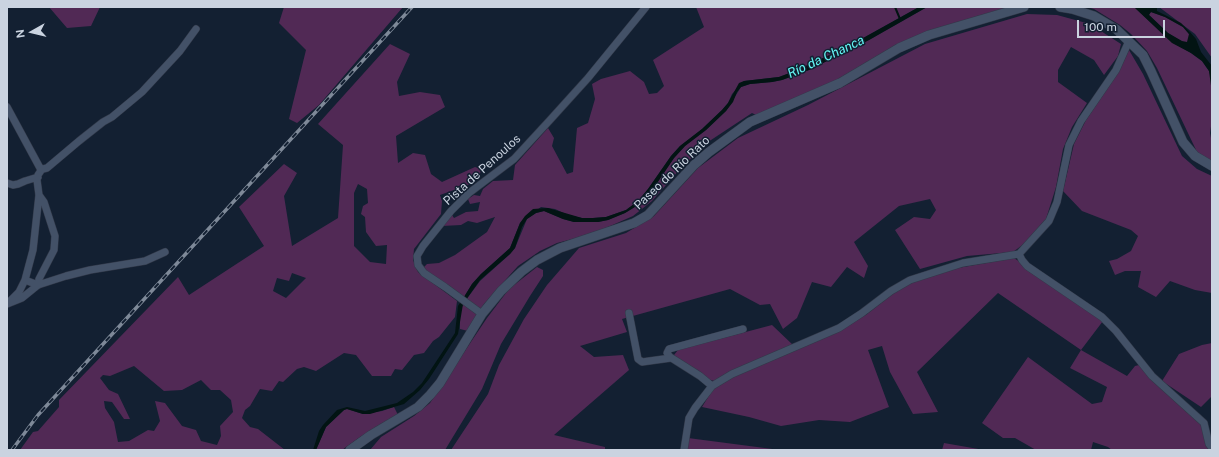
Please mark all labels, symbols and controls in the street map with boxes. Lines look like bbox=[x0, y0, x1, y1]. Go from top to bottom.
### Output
north arrow bbox=[12, 12, 52, 52]
scale bar bbox=[1079, 12, 1167, 38]
text: 100 m bbox=[1084, 20, 1117, 34]
text: N bbox=[14, 29, 27, 39]
water label: Río da Chanca bbox=[785, 32, 867, 82]
street label: Pista de Penoulos bbox=[440, 132, 524, 208]
street label: Paseo do Río Rato bbox=[631, 133, 713, 213]

